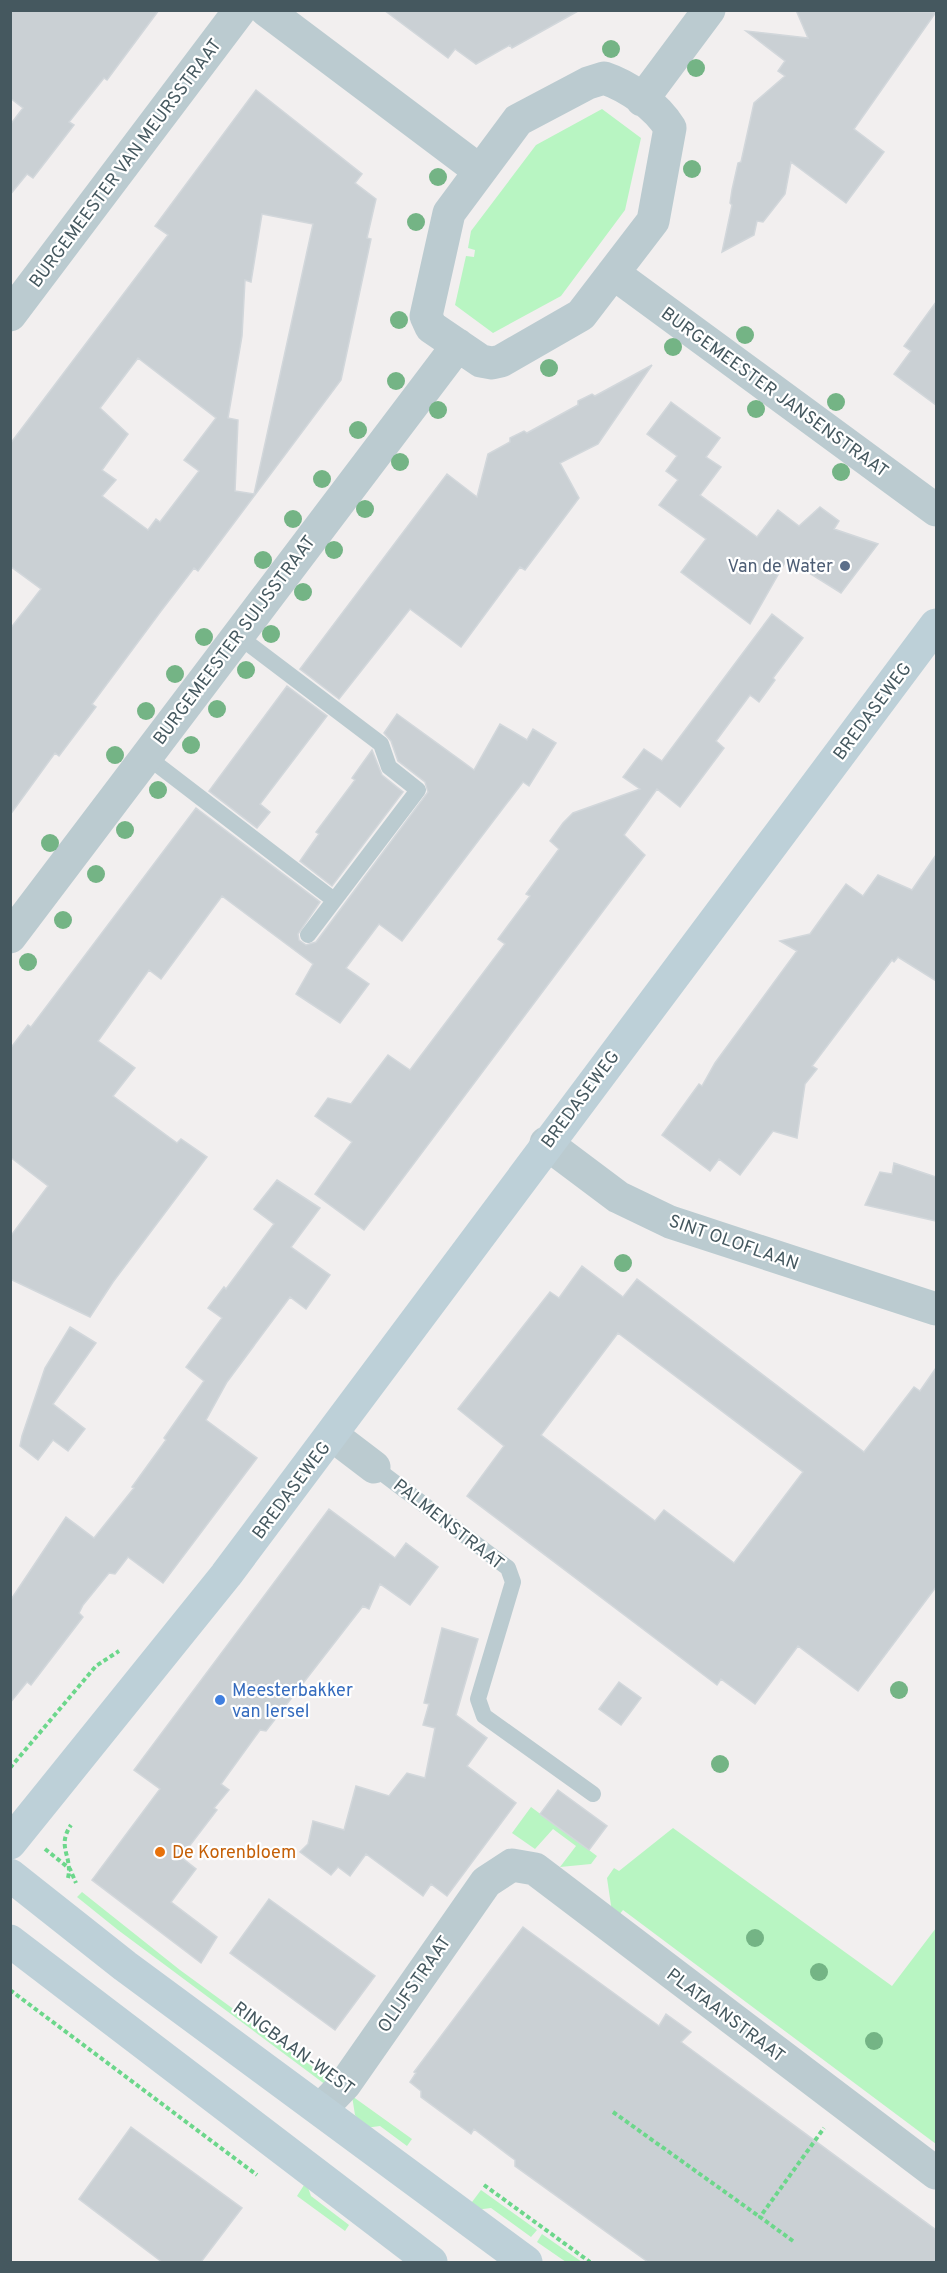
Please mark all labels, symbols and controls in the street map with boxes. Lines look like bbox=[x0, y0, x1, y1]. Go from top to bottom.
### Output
street label: BURGEMEESTER VAN MEURSSTRAAT bbox=[25, 35, 227, 293]
street label: BURGEMEESTER JANSENSTRAAT bbox=[656, 303, 892, 484]
street label: BURGEMEESTER SUIJSSTRAAT bbox=[149, 532, 322, 750]
place label: Van de Water bbox=[727, 556, 833, 579]
marker: Van de Water bbox=[838, 559, 852, 573]
street label: BREDASEWEG bbox=[829, 658, 917, 765]
street label: BREDASEWEG bbox=[537, 1046, 625, 1153]
street label: SINT OLOFLAAN bbox=[665, 1210, 802, 1276]
street label: BREDASEWEG bbox=[248, 1437, 336, 1544]
street label: PALMENSTRAAT bbox=[388, 1475, 508, 1576]
place label: Meesterbakker van Iersel bbox=[232, 1680, 353, 1724]
marker: Meesterbakker van Iersel bbox=[213, 1693, 227, 1707]
place label: De Korenbloem bbox=[172, 1842, 296, 1865]
marker: De Korenbloem bbox=[153, 1845, 167, 1859]
street label: OLIJFSTRAAT bbox=[373, 1932, 457, 2038]
street label: PLATAANSTRAAT bbox=[661, 1964, 789, 2068]
street label: RINGBAAN-WEST bbox=[228, 1997, 358, 2101]

